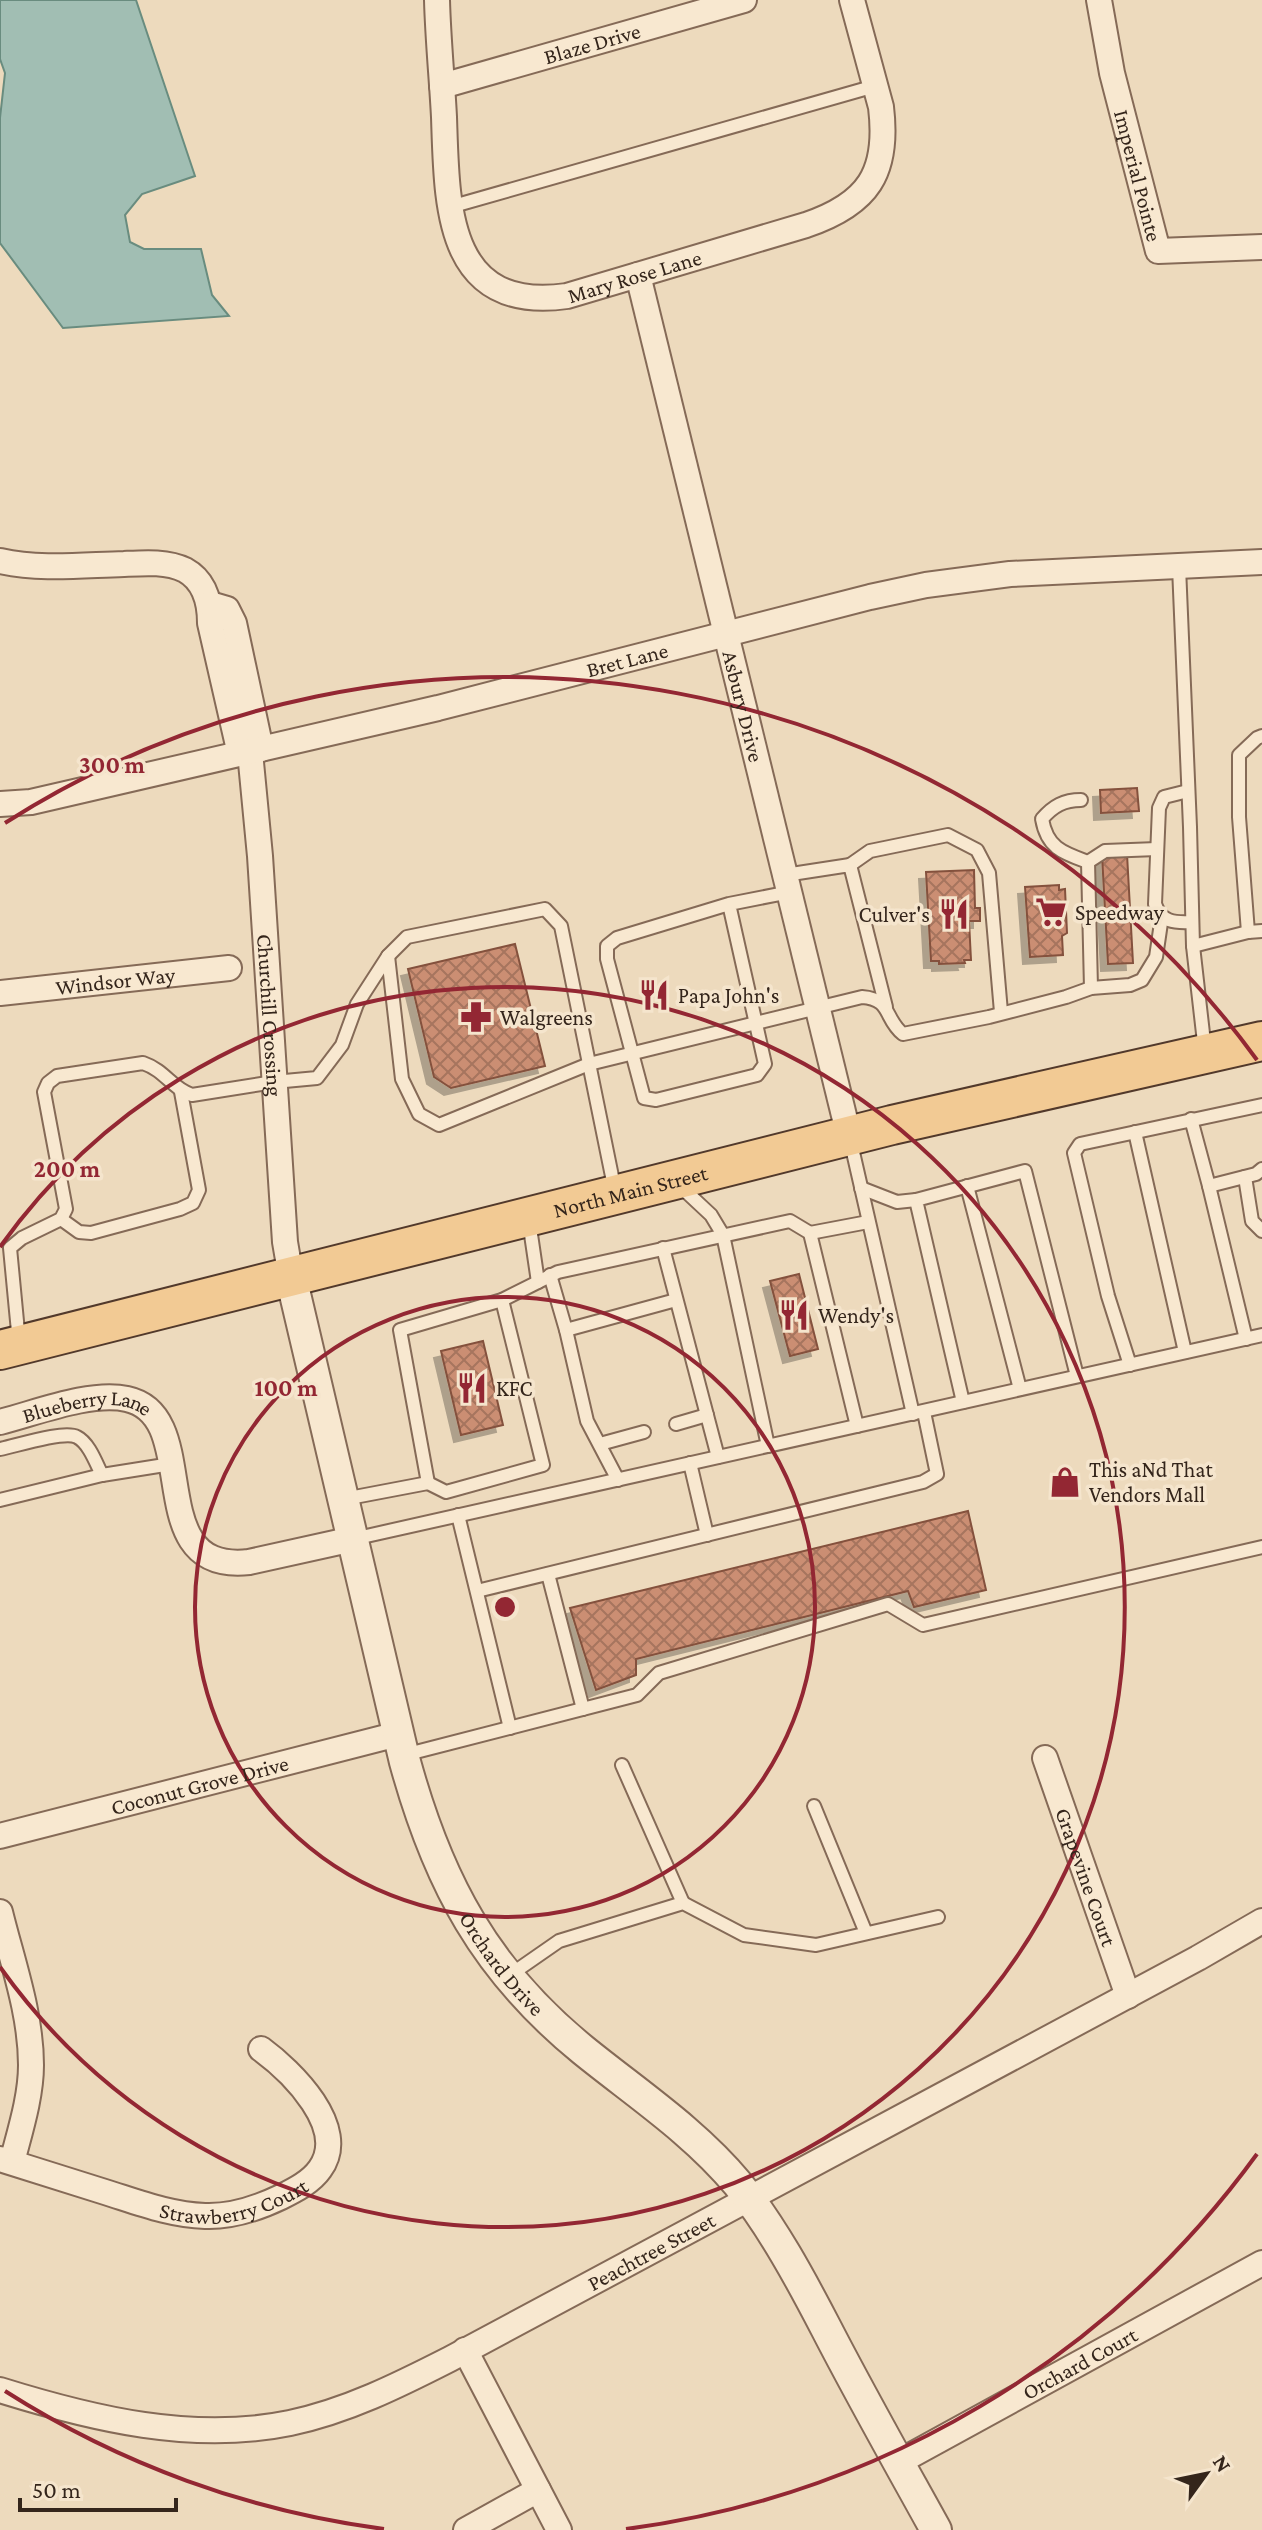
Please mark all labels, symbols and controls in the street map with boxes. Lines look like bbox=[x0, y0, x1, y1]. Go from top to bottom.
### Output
street label: Blaze Drive bbox=[541, 18, 643, 69]
street label: Imperial Pointe bbox=[1109, 107, 1167, 244]
street label: Mary Rose Lane bbox=[564, 245, 704, 308]
street label: Bret Lane bbox=[584, 637, 671, 682]
street label: Asbury Drive bbox=[717, 648, 769, 765]
text: 300 m bbox=[79, 751, 146, 778]
supermarket icon: Speedway bbox=[1034, 895, 1068, 929]
restaurant icon: Culver's bbox=[937, 897, 971, 931]
place label: Speedway bbox=[1075, 900, 1165, 925]
place label: Culver's bbox=[859, 902, 930, 927]
street label: Churchill Crossing bbox=[252, 933, 288, 1098]
street label: Windsor Way bbox=[54, 962, 177, 1000]
restaurant icon: Papa John's bbox=[637, 978, 671, 1012]
place label: Papa John's bbox=[678, 983, 779, 1008]
pharmacy icon: Walgreens bbox=[459, 1000, 493, 1034]
place label: Walgreens bbox=[500, 1005, 593, 1030]
text: 200 m bbox=[34, 1155, 101, 1182]
street label: North Main Street bbox=[551, 1160, 711, 1223]
restaurant icon: Wendy's bbox=[777, 1298, 811, 1332]
place label: Wendy's bbox=[818, 1303, 894, 1328]
restaurant icon: KFC bbox=[455, 1371, 489, 1405]
text: 100 m bbox=[254, 1374, 318, 1401]
place label: KFC bbox=[496, 1376, 532, 1401]
street label: Blueberry Lane bbox=[19, 1385, 158, 1428]
place label: This aNd That Vendors Mall bbox=[1089, 1457, 1213, 1507]
shop icon: This aNd That Vendors Mall bbox=[1048, 1465, 1082, 1499]
centre of rings bbox=[491, 1593, 519, 1621]
street label: Coconut Grove Drive bbox=[108, 1751, 291, 1820]
street label: Grapevine Court bbox=[1050, 1805, 1122, 1950]
street label: Orchard Drive bbox=[454, 1908, 549, 2021]
street label: Strawberry Court bbox=[157, 2173, 313, 2229]
street label: Peachtree Street bbox=[583, 2207, 720, 2296]
street label: Orchard Court bbox=[1018, 2322, 1142, 2405]
north arrow bbox=[1166, 2434, 1246, 2514]
text: N bbox=[1208, 2450, 1237, 2476]
scale bar bbox=[20, 2462, 176, 2512]
text: 50 m bbox=[32, 2476, 81, 2503]

